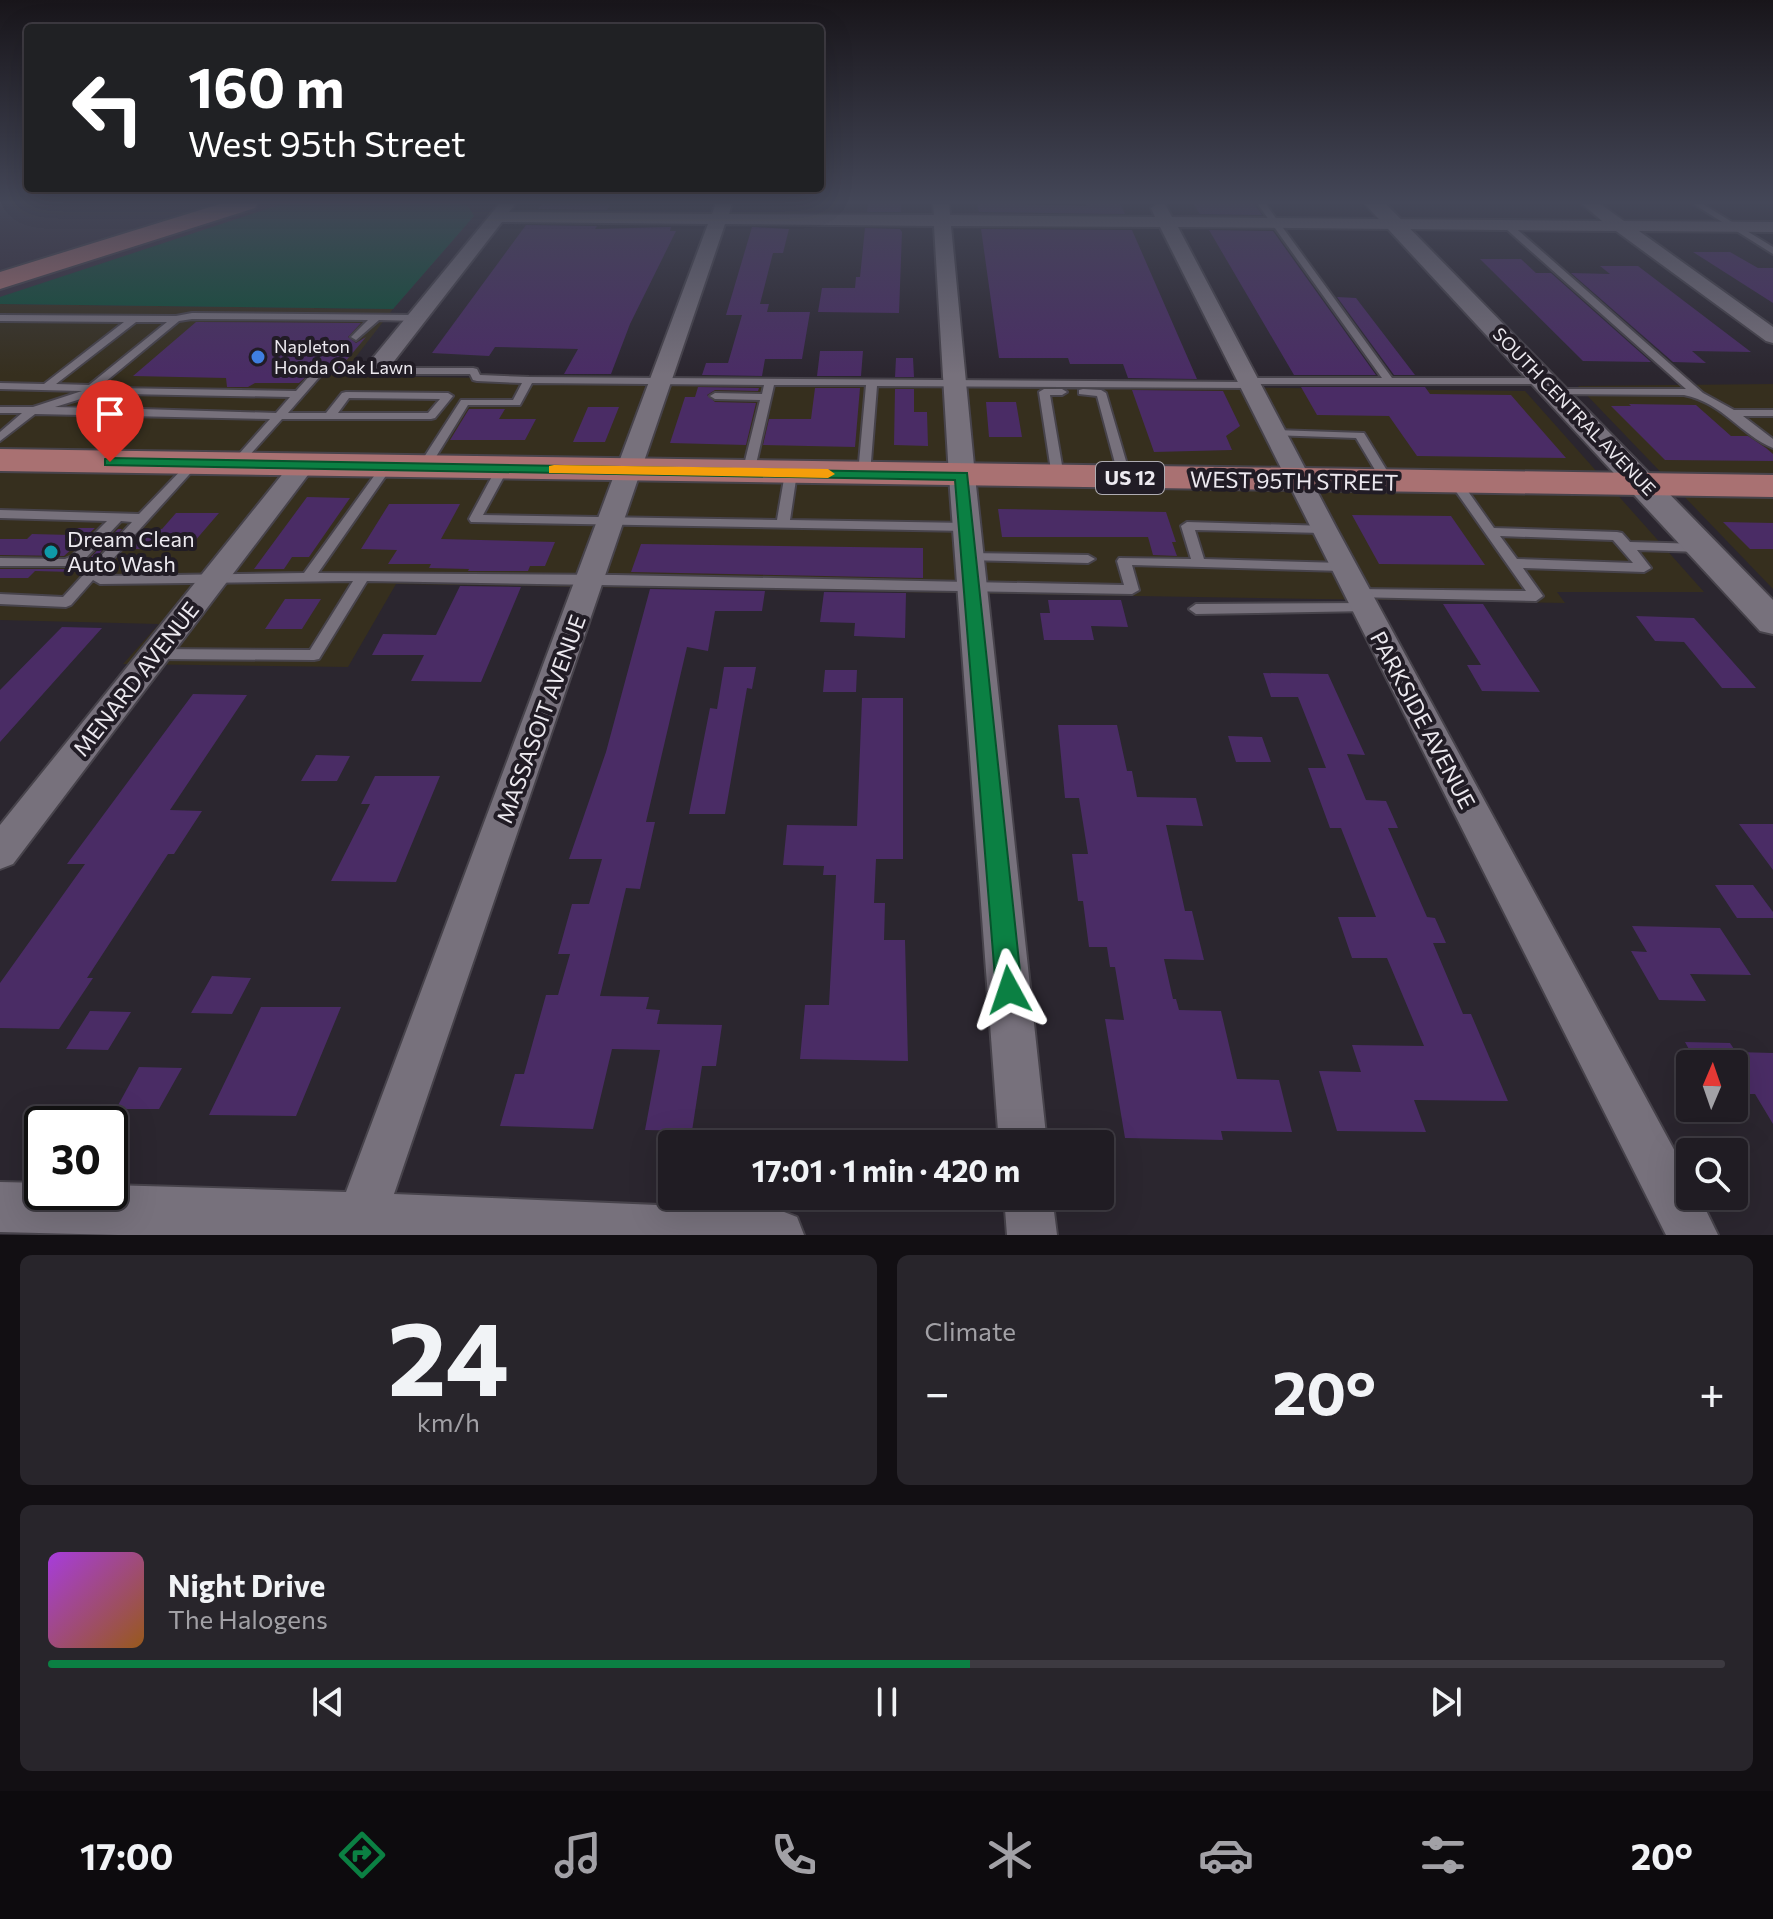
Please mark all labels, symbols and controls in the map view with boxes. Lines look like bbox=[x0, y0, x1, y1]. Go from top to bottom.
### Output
text: 160 m bbox=[188, 51, 345, 120]
icon: left bbox=[56, 56, 160, 160]
text: West 95th Street bbox=[188, 120, 466, 164]
street label: SOUTH CENTRAL AVENUE bbox=[1489, 323, 1661, 500]
place label: Napleton Honda Oak Lawn bbox=[274, 335, 413, 378]
marker: Napleton Honda Oak Lawn bbox=[249, 348, 267, 366]
pin bbox=[76, 380, 144, 462]
icon: arrive bbox=[88, 392, 132, 436]
road number: US 12 bbox=[1096, 462, 1164, 494]
street label: WEST 95TH STREET bbox=[1190, 465, 1398, 496]
place label: Dream Clean Auto Wash bbox=[67, 525, 195, 577]
marker: Dream Clean Auto Wash bbox=[42, 543, 60, 561]
street label: MENARD AVENUE bbox=[67, 596, 204, 761]
street label: MASSASOIT AVENUE bbox=[490, 611, 591, 827]
street label: PARKSIDE AVENUE bbox=[1365, 626, 1482, 813]
position arrow bbox=[967, 948, 1051, 1032]
north arrow bbox=[1676, 1050, 1748, 1122]
map controls bbox=[1676, 1050, 1748, 1210]
speed limit sign: 30 bbox=[24, 1106, 128, 1210]
button: search bbox=[1676, 1138, 1748, 1210]
text: 17:01 · 1 min · 420 m bbox=[752, 1151, 1020, 1188]
text: 24 bbox=[387, 1290, 509, 1417]
text: Climate bbox=[925, 1315, 1016, 1346]
text: 20° bbox=[1273, 1354, 1376, 1427]
text: − bbox=[925, 1364, 950, 1418]
text: + bbox=[1699, 1364, 1725, 1418]
text: km/h bbox=[417, 1406, 480, 1437]
text: Night Drive bbox=[168, 1566, 325, 1603]
text: The Halogens bbox=[168, 1603, 328, 1634]
icon: previous bbox=[306, 1680, 350, 1724]
icon: pause bbox=[865, 1680, 909, 1724]
icon: next bbox=[1424, 1680, 1468, 1724]
icon: directions bbox=[334, 1827, 390, 1883]
icon: music bbox=[550, 1827, 606, 1883]
icon: phone bbox=[766, 1827, 822, 1883]
icon: climate bbox=[982, 1827, 1038, 1883]
icon: car bbox=[1198, 1827, 1254, 1883]
icon: filters bbox=[1415, 1827, 1471, 1883]
text: 17:00 bbox=[80, 1833, 174, 1877]
text: 20° bbox=[1631, 1833, 1693, 1877]

